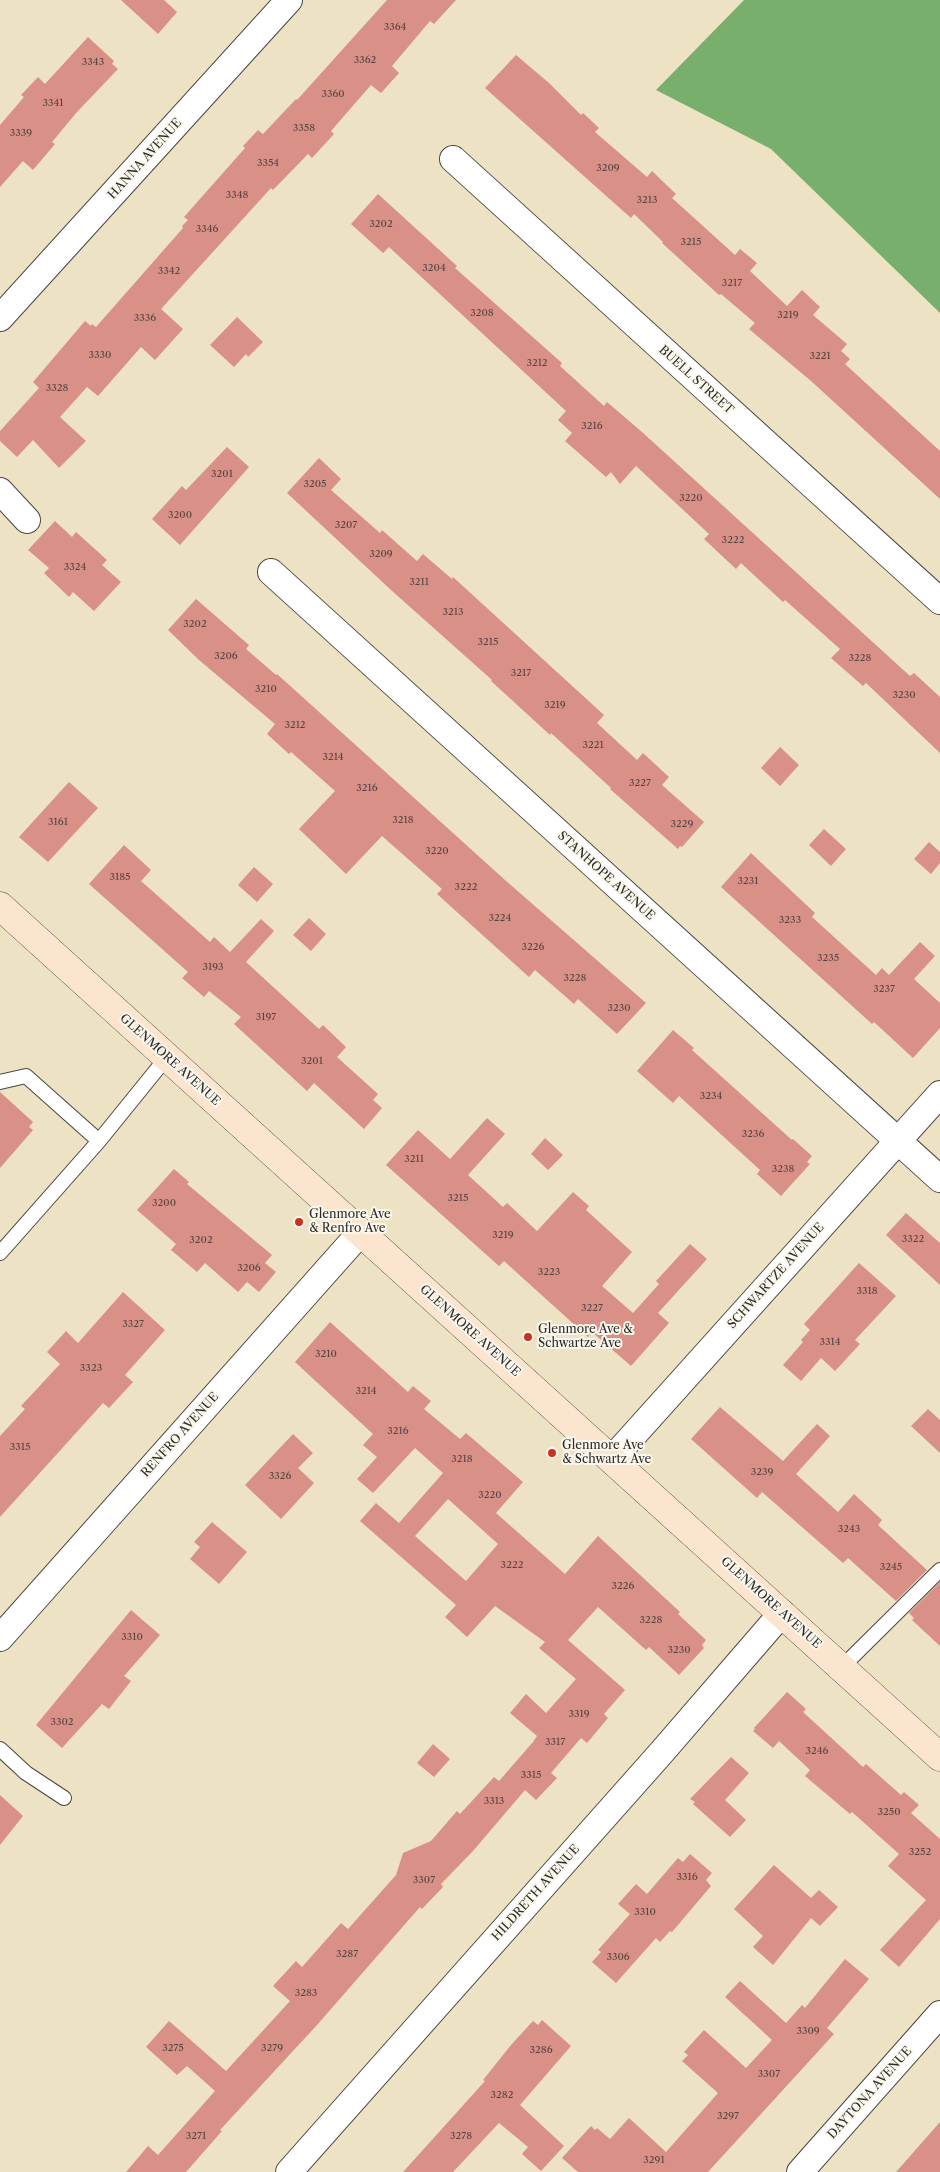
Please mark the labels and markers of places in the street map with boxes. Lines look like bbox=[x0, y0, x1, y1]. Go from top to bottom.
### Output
place label: Glenmore Ave & Renfro Ave bbox=[309, 1208, 391, 1236]
marker: Glenmore Ave & Renfro Ave bbox=[293, 1216, 305, 1228]
place label: Glenmore Ave & Schwartze Ave bbox=[538, 1323, 633, 1351]
marker: Glenmore Ave & Schwartze Ave bbox=[522, 1331, 534, 1343]
place label: Glenmore Ave & Schwartz Ave bbox=[562, 1439, 651, 1467]
marker: Glenmore Ave & Schwartz Ave bbox=[546, 1447, 558, 1459]

